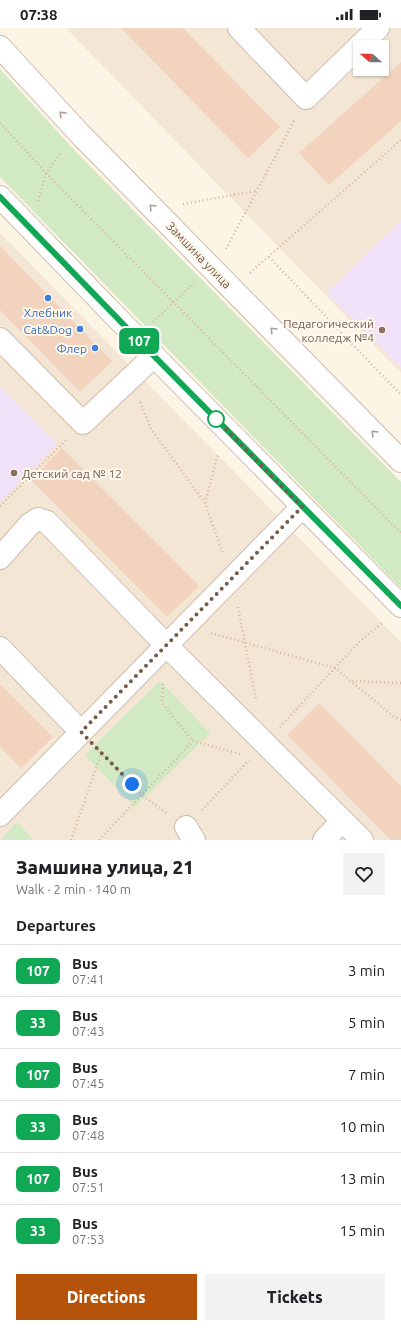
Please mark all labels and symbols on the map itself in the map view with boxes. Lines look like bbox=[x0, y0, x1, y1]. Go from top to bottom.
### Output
north arrow bbox=[353, 40, 389, 76]
one-way arrow bbox=[59, 111, 67, 119]
one-way arrow bbox=[150, 204, 157, 212]
street label: Замшина улица bbox=[164, 219, 234, 291]
marker: Хлебник bbox=[43, 293, 53, 303]
place label: Хлебник bbox=[24, 306, 72, 319]
place label: Педагогический колледж №4 bbox=[283, 317, 374, 344]
place label: Cat&Dog bbox=[24, 323, 72, 336]
marker: Cat&Dog bbox=[75, 324, 85, 334]
marker: Педагогический колледж №4 bbox=[377, 325, 387, 335]
one-way arrow bbox=[270, 327, 278, 335]
line badge: 107 bbox=[116, 328, 162, 354]
place label: Флер bbox=[56, 342, 87, 355]
marker: Флер bbox=[90, 343, 100, 353]
unlabelled marker bbox=[207, 410, 225, 428]
one-way arrow bbox=[371, 430, 379, 438]
place label: Детский сад № 12 bbox=[22, 467, 122, 480]
marker: Детский сад № 12 bbox=[9, 468, 19, 478]
your location bbox=[122, 774, 142, 794]

